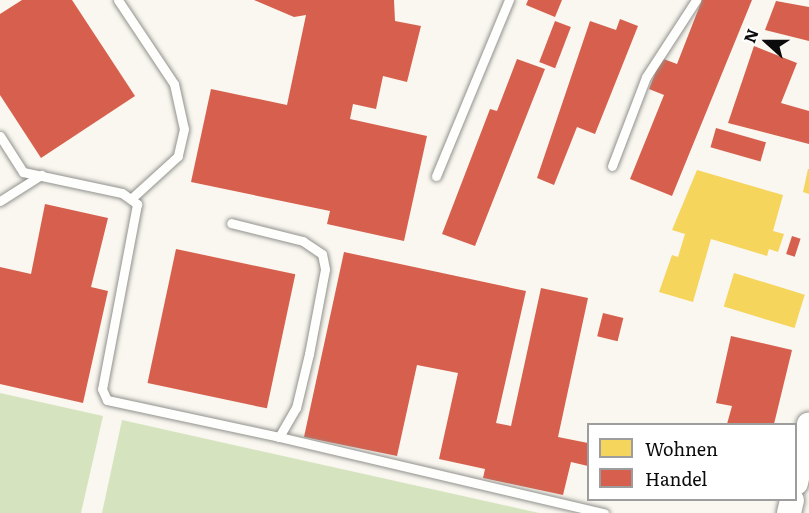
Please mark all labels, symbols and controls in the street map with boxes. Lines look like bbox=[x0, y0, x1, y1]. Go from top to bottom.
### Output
north arrow bbox=[737, 12, 797, 72]
text: N bbox=[737, 25, 764, 46]
legend bbox=[587, 423, 797, 501]
text: Wohnen bbox=[645, 435, 718, 462]
text: Handel bbox=[645, 465, 707, 492]

